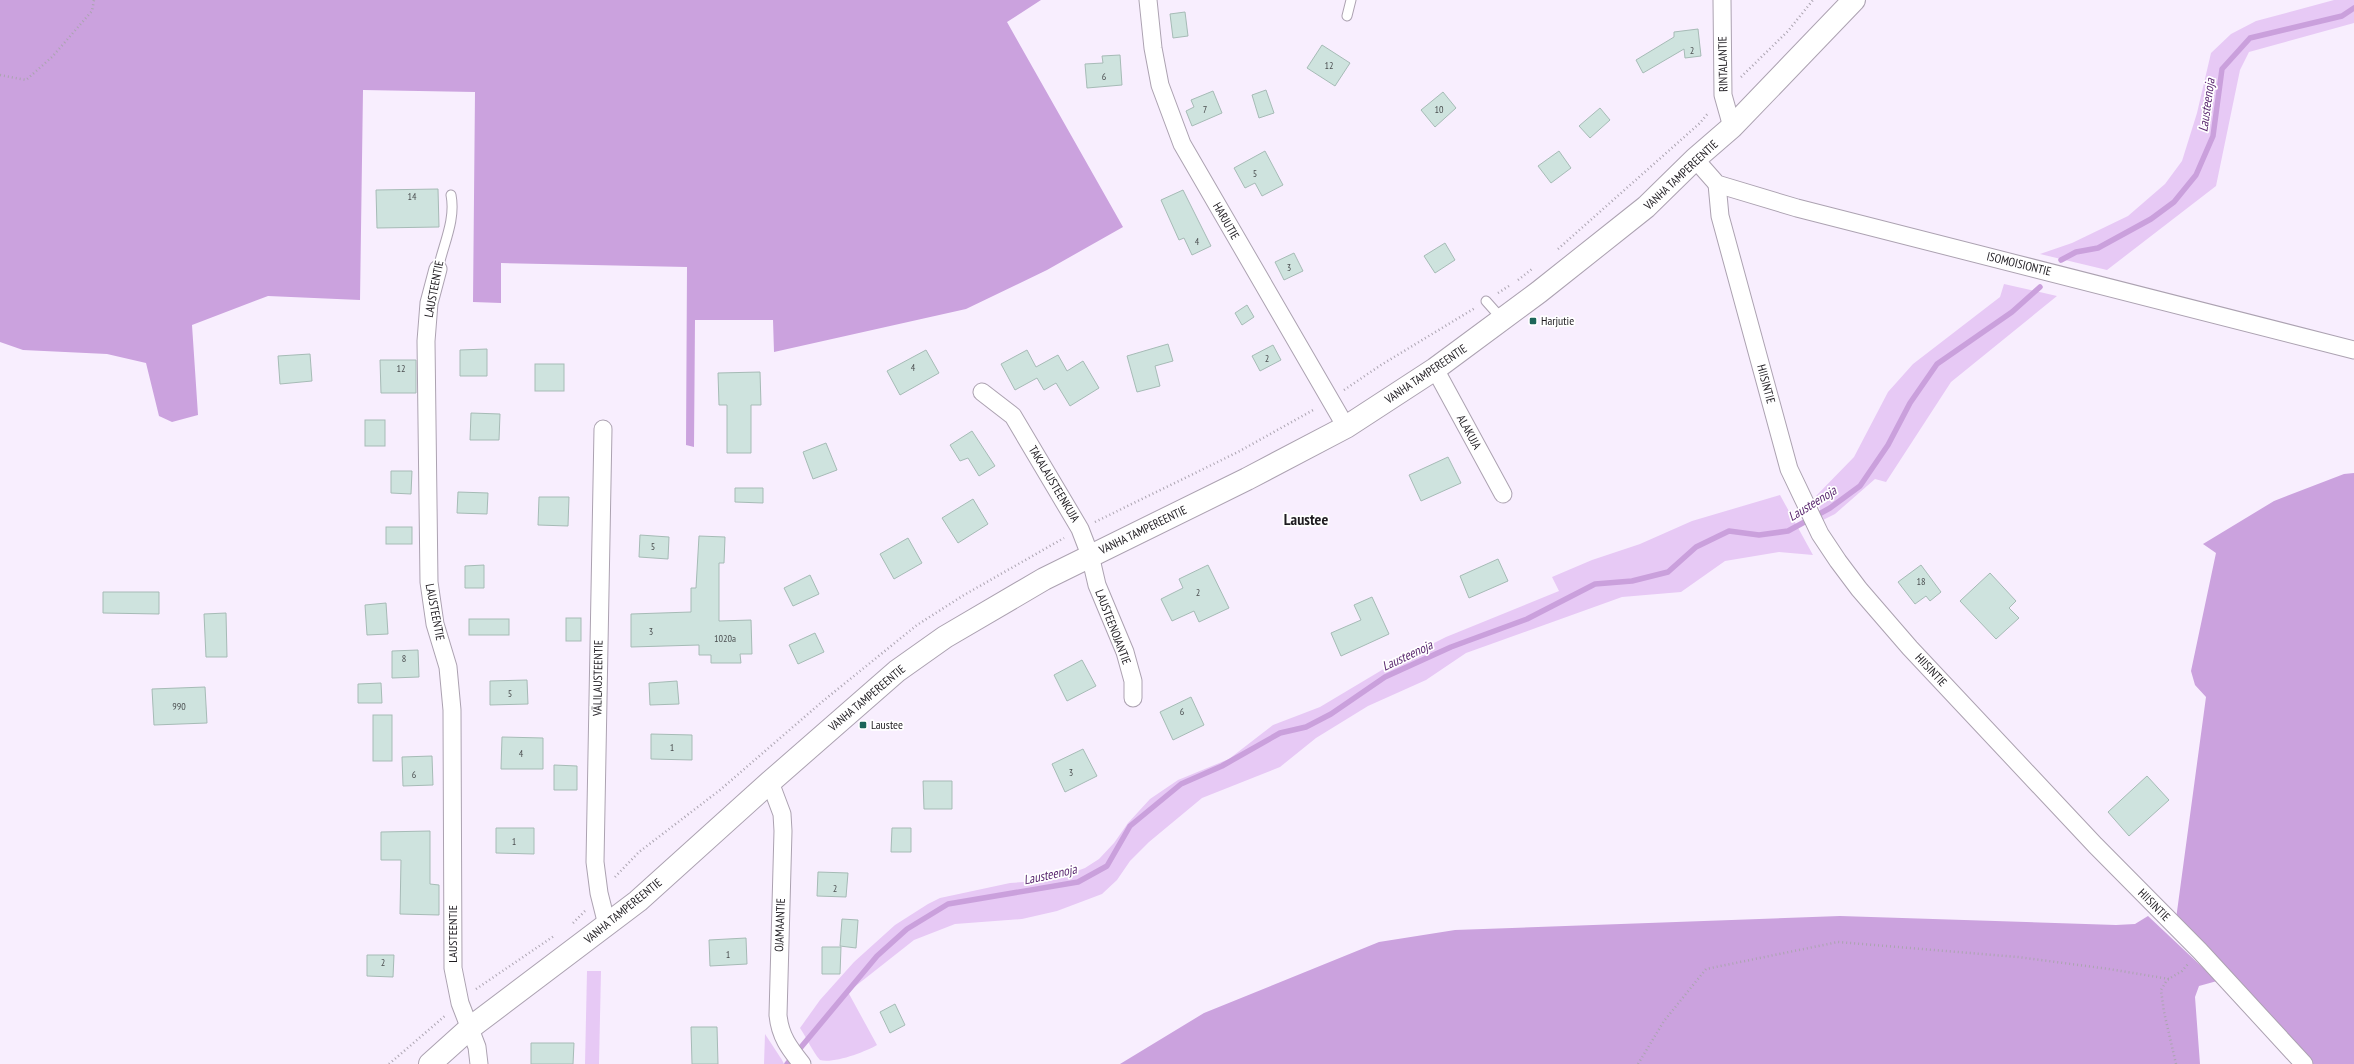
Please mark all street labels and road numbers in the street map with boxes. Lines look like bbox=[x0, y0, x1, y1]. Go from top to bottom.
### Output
street label: RINTALANTIE bbox=[1715, 36, 1730, 92]
street label: VANHA TAMPEREENTIE bbox=[1640, 137, 1721, 213]
street label: HARJUTIE bbox=[1210, 200, 1243, 242]
street label: ISOMOISIONTIE bbox=[1985, 248, 2053, 279]
street label: LAUSTEENTIE bbox=[421, 259, 446, 319]
street label: VANHA TAMPEREENTIE bbox=[1381, 341, 1470, 407]
street label: HIISINTIE bbox=[1754, 363, 1779, 405]
street label: ALAKUJA bbox=[1454, 412, 1485, 452]
street label: TAKALAUSTEENKUJA bbox=[1026, 443, 1083, 525]
street label: VANHA TAMPEREENTIE bbox=[1096, 502, 1189, 558]
street label: LAUSTEENTIE bbox=[423, 582, 448, 642]
street label: LAUSTEENOJANTIE bbox=[1092, 587, 1135, 666]
street label: VÄLILAUSTEENTIE bbox=[589, 640, 606, 717]
street label: HIISINTIE bbox=[1912, 650, 1950, 689]
street label: VANHA TAMPEREENTIE bbox=[824, 661, 908, 735]
street label: VANHA TAMPEREENTIE bbox=[580, 875, 665, 947]
street label: HIISINTIE bbox=[2135, 885, 2174, 924]
street label: OJAMAANTIE bbox=[771, 898, 788, 952]
street label: LAUSTEENTIE bbox=[445, 905, 460, 963]

